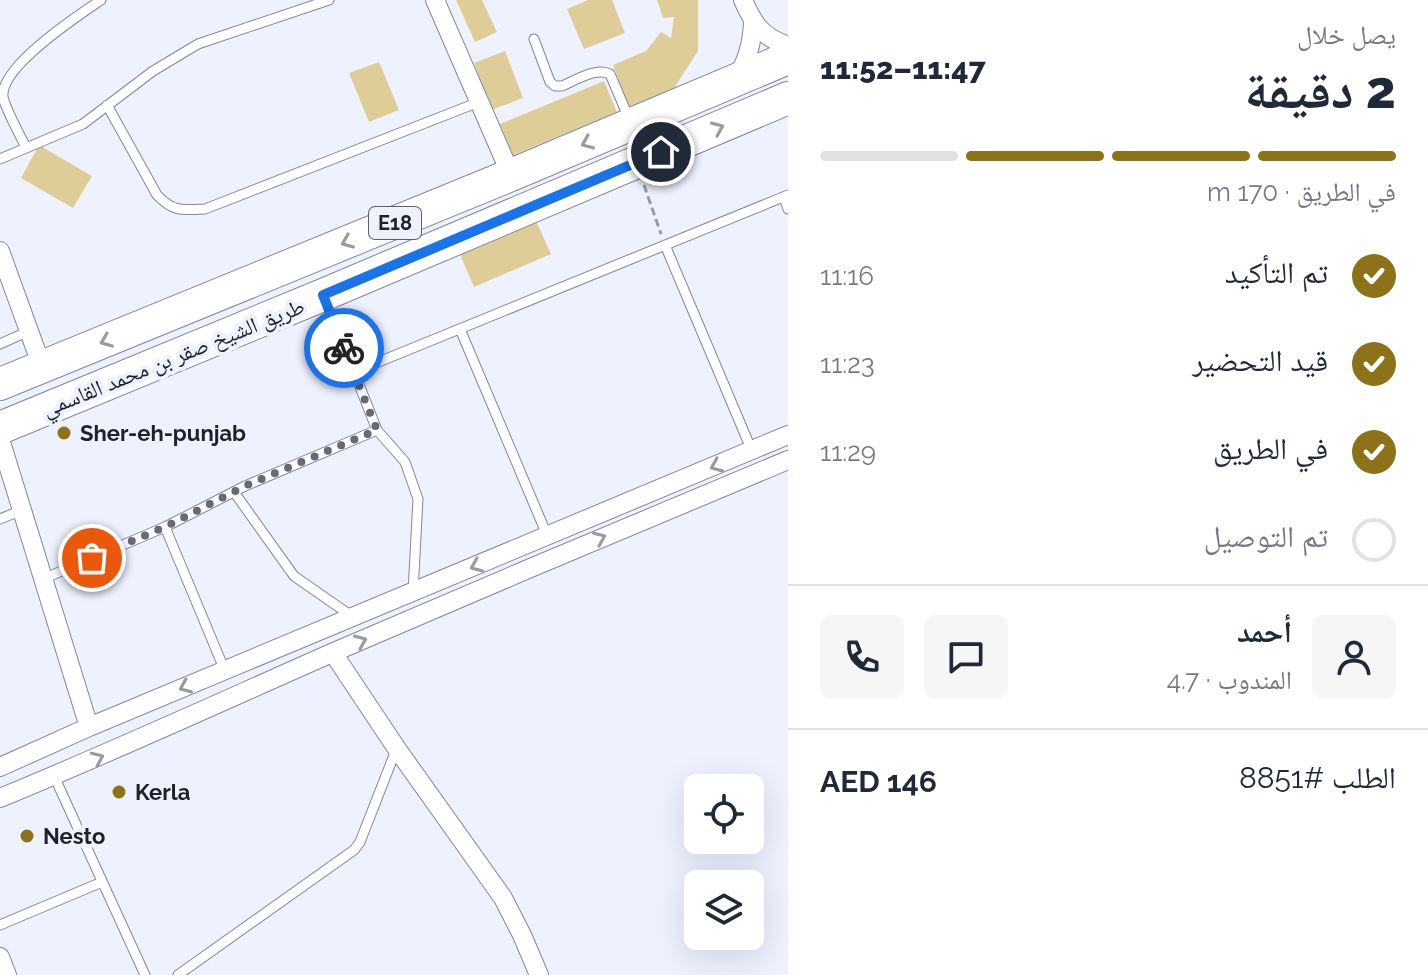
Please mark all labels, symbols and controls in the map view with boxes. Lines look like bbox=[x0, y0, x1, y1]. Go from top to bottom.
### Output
text: يصل خلال bbox=[1297, 20, 1396, 50]
text: 11:47–11:52 bbox=[820, 51, 986, 86]
text: 2 دقيقة bbox=[1245, 59, 1396, 120]
pin bbox=[627, 118, 695, 186]
one-way arrow bbox=[710, 121, 724, 137]
icon: home bbox=[639, 130, 683, 174]
one-way arrow bbox=[581, 133, 595, 149]
text: في الطريق · 170 m bbox=[1207, 177, 1396, 207]
road number: E18 bbox=[369, 207, 421, 239]
one-way arrow bbox=[341, 232, 355, 249]
icon: check bbox=[1352, 254, 1396, 298]
text: تم التأكيد bbox=[1225, 255, 1328, 290]
text: 11:16 bbox=[820, 261, 874, 291]
street label: طريق الشيخ صقر بن محمد القاسمي bbox=[38, 292, 310, 426]
courier bbox=[304, 308, 384, 388]
icon: bike bbox=[322, 326, 366, 370]
one-way arrow bbox=[100, 331, 115, 347]
icon: check bbox=[1352, 342, 1396, 386]
text: قيد التحضير bbox=[1192, 343, 1328, 378]
text: 11:23 bbox=[820, 349, 875, 379]
place label: Sher-eh-punjab bbox=[80, 420, 246, 446]
marker: Sher-eh-punjab bbox=[55, 424, 73, 442]
icon: check bbox=[1352, 430, 1396, 474]
text: في الطريق bbox=[1213, 431, 1328, 466]
text: 11:29 bbox=[820, 437, 876, 467]
one-way arrow bbox=[710, 457, 725, 473]
text: تم التوصيل bbox=[1204, 519, 1328, 554]
pin bbox=[58, 524, 126, 592]
one-way arrow bbox=[592, 532, 606, 548]
icon: bag bbox=[70, 536, 114, 580]
one-way arrow bbox=[470, 557, 484, 573]
text: أحمد bbox=[1237, 614, 1292, 649]
button: phone bbox=[820, 615, 904, 699]
button: chat bbox=[924, 615, 1008, 699]
button: person bbox=[1312, 615, 1396, 699]
one-way arrow bbox=[353, 634, 367, 650]
text: المندوب · 4.7 bbox=[1167, 665, 1292, 695]
one-way arrow bbox=[179, 678, 193, 694]
one-way arrow bbox=[90, 751, 104, 767]
text: الطلب #8851 bbox=[1239, 760, 1396, 795]
text: AED 146 bbox=[820, 764, 937, 799]
map controls bbox=[684, 774, 764, 950]
button: locate bbox=[684, 774, 764, 854]
place label: Kerla bbox=[135, 779, 190, 805]
marker: Kerla bbox=[110, 783, 128, 801]
place label: Nesto bbox=[43, 823, 105, 849]
marker: Nesto bbox=[18, 827, 36, 845]
button: layers bbox=[684, 870, 764, 950]

